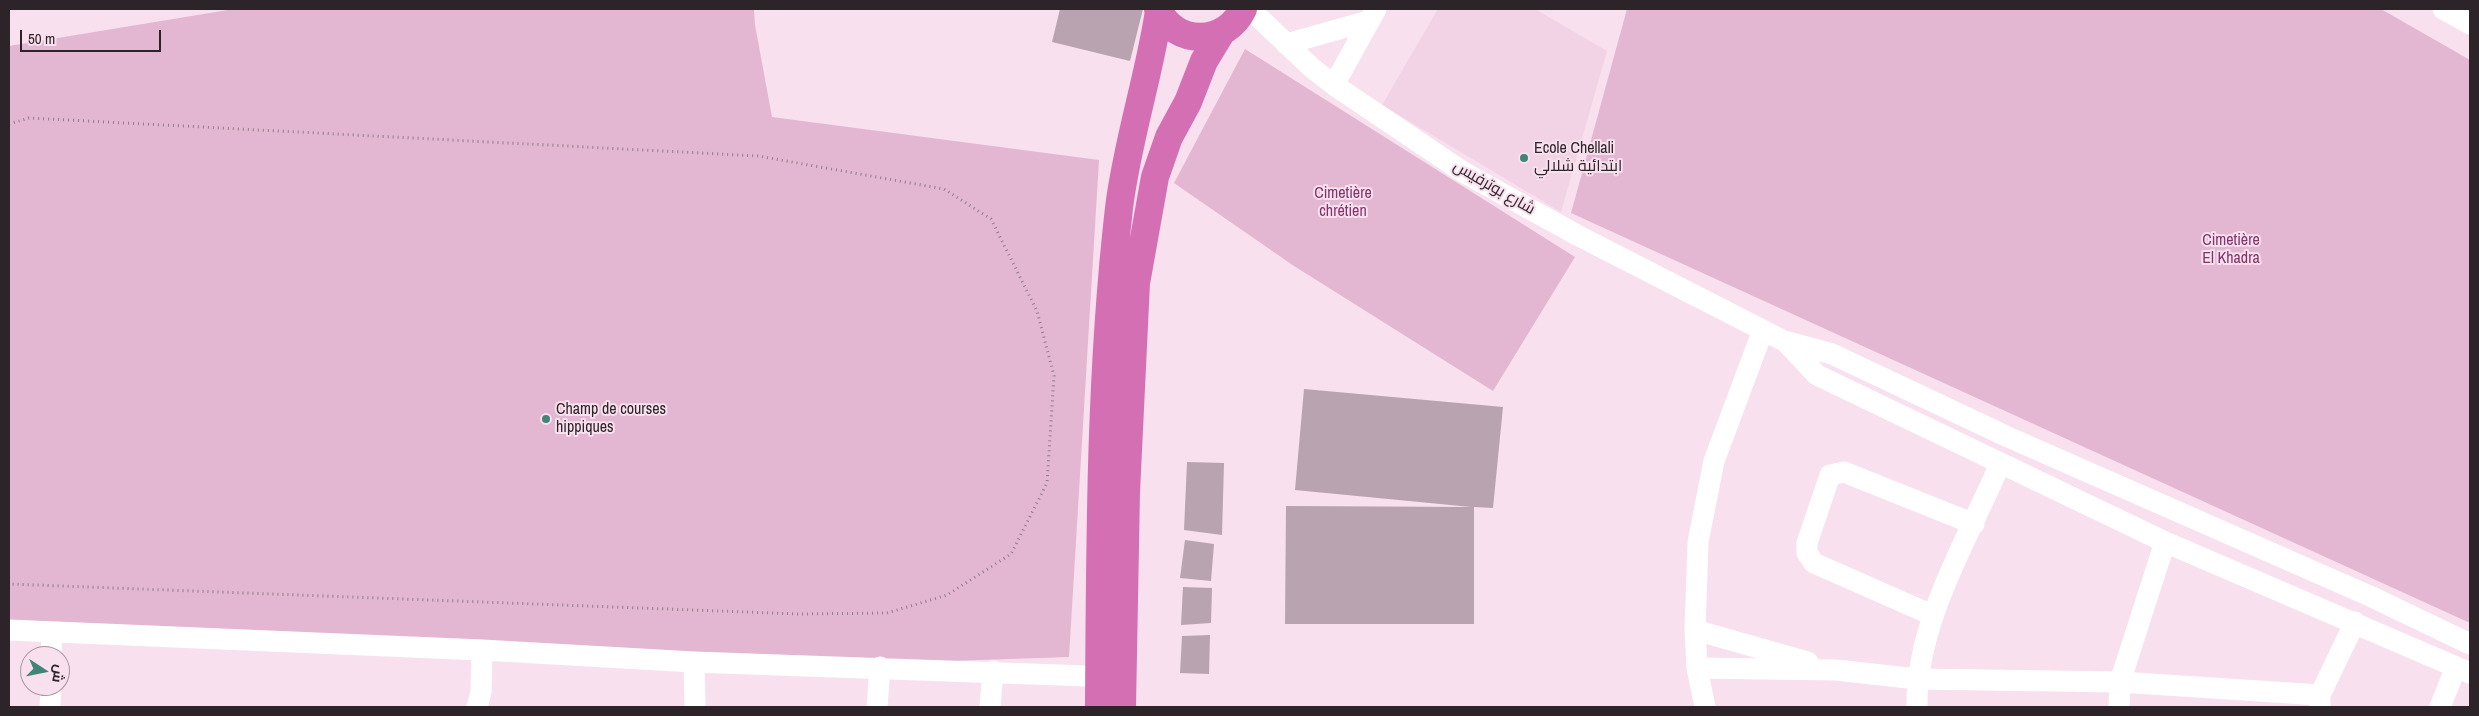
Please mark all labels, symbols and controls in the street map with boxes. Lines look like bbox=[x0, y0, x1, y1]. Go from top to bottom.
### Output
scale bar bbox=[22, 20, 164, 52]
text: 50 m bbox=[28, 28, 55, 49]
place label: Ecole Chellali ابتدائية شلالي bbox=[1534, 139, 1622, 177]
marker: Ecole Chellali ابتدائية شلالي bbox=[1518, 152, 1530, 164]
street label: شارع بوترفيس bbox=[1450, 157, 1538, 219]
park label: Cimetière chrétien bbox=[1314, 184, 1372, 222]
park label: Cimetière El Khadra bbox=[2202, 231, 2260, 269]
place label: Champ de courses hippiques bbox=[556, 400, 666, 438]
marker: Champ de courses hippiques bbox=[540, 413, 552, 425]
north arrow bbox=[20, 646, 70, 696]
text: ش bbox=[48, 663, 69, 684]

